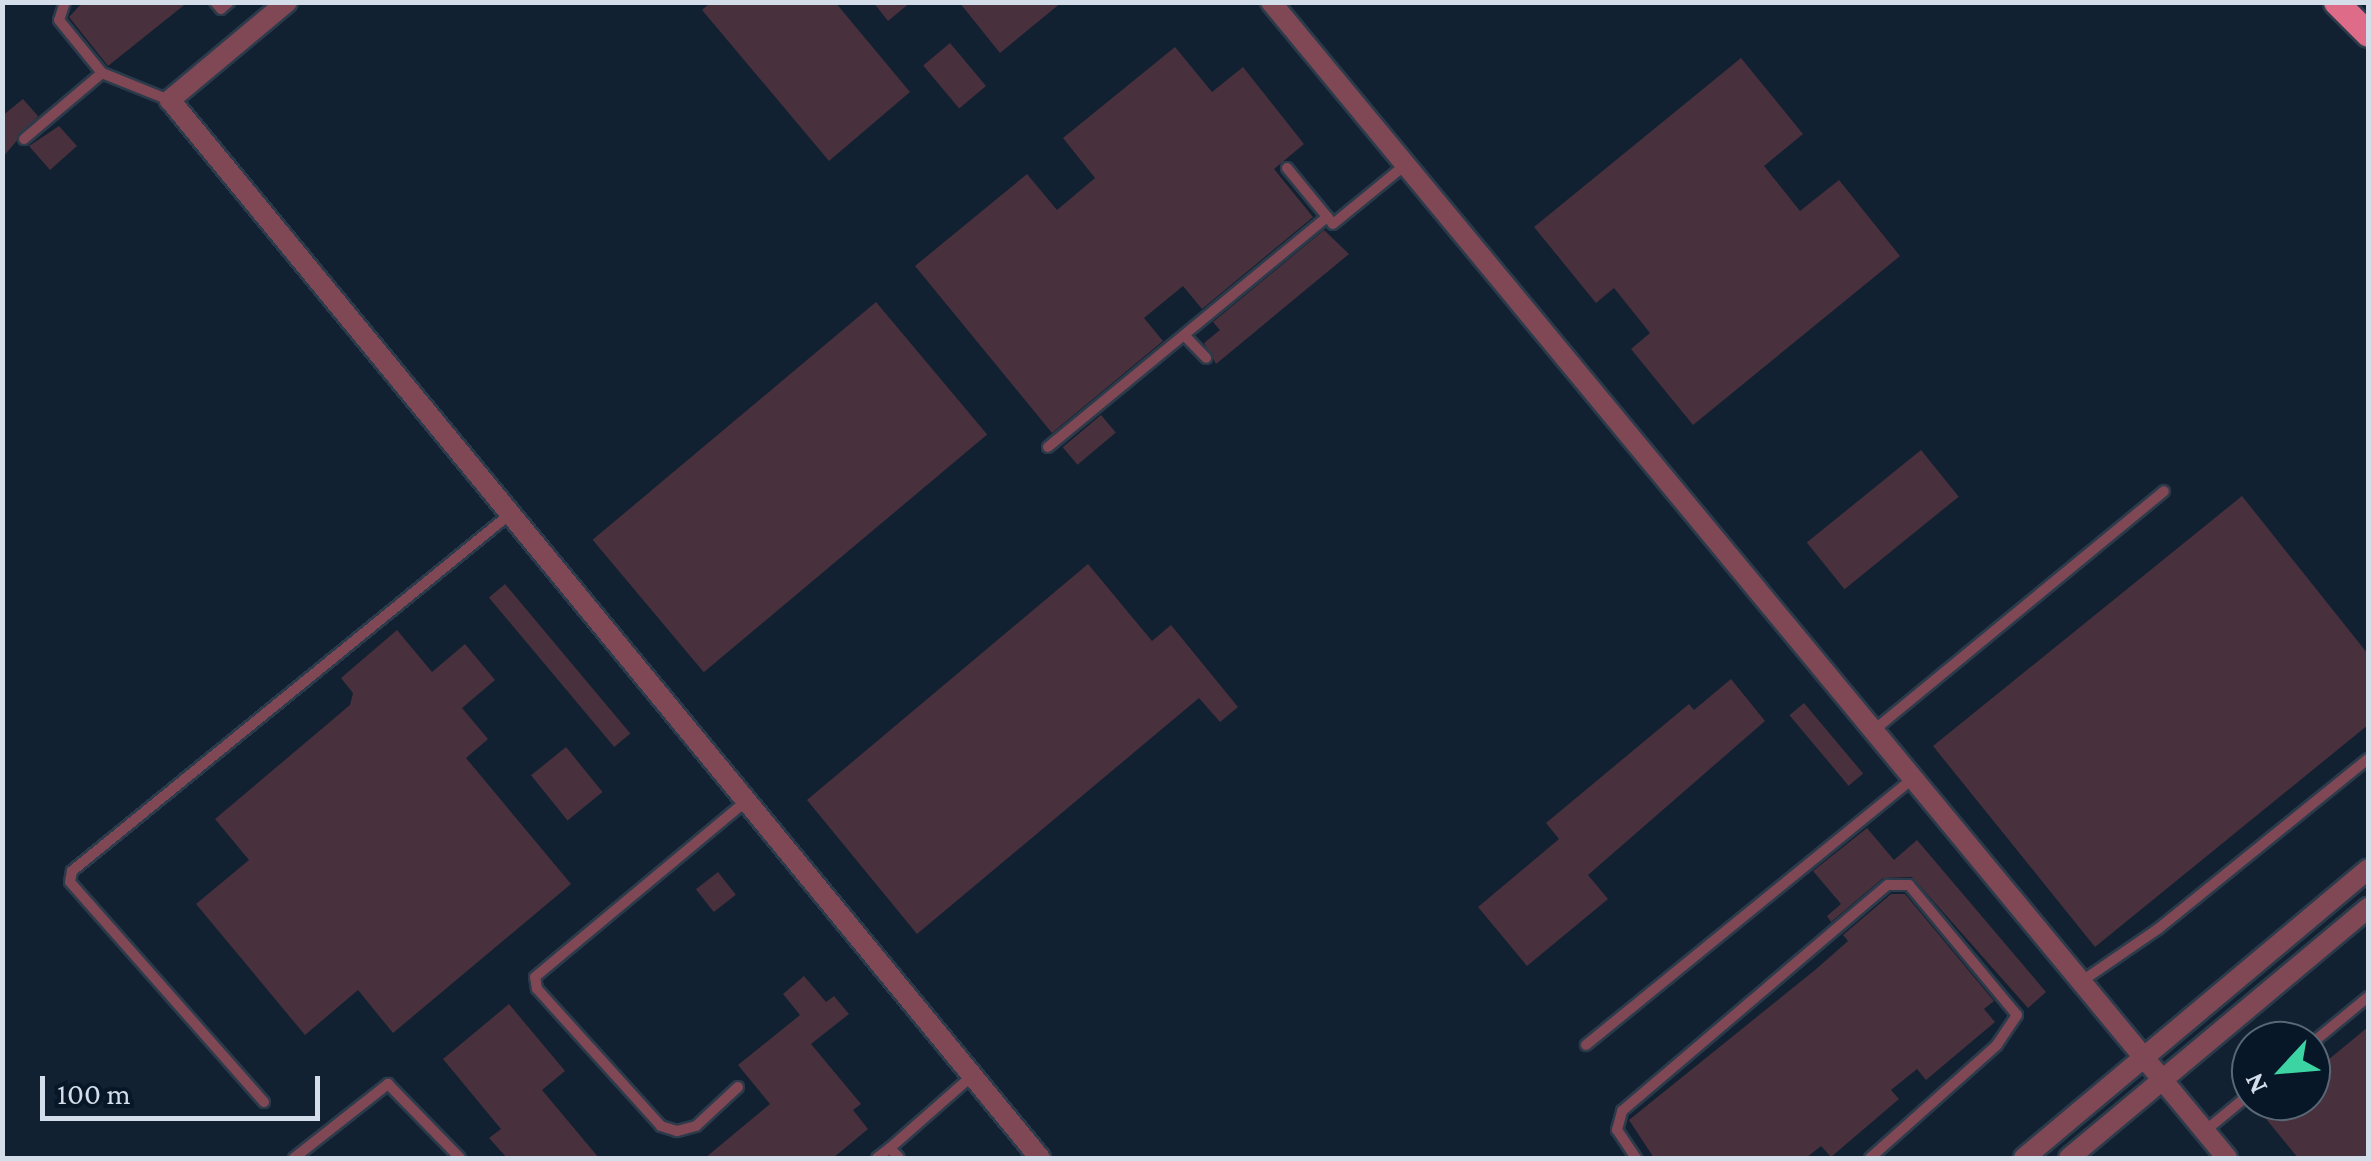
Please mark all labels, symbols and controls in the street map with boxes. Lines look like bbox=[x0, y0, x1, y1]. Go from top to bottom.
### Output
north arrow bbox=[2231, 1021, 2331, 1121]
scale bar bbox=[45, 1056, 325, 1118]
text: N bbox=[2237, 1068, 2274, 1099]
text: 100 m bbox=[57, 1077, 131, 1110]

